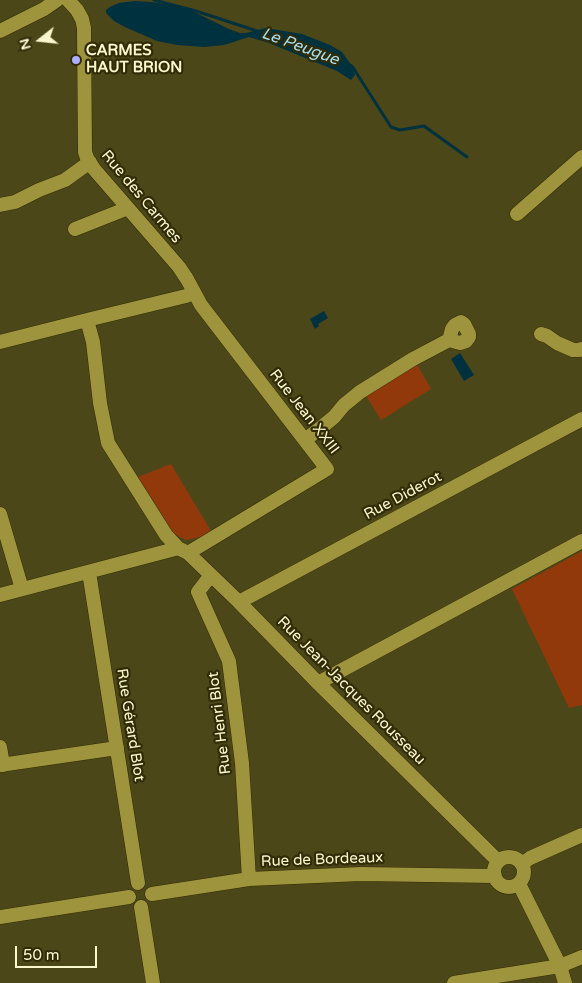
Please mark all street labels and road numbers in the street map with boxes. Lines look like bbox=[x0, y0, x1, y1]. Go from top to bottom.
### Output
street label: Rue des Carmes bbox=[97, 147, 185, 247]
street label: Rue Jean XXIII bbox=[265, 366, 343, 458]
street label: Rue Diderot bbox=[361, 468, 445, 524]
street label: Rue Jean-Jacques Rousseau bbox=[273, 613, 429, 769]
street label: Rue Gérard Blot bbox=[112, 667, 148, 783]
street label: Rue Henri Blot bbox=[205, 671, 235, 775]
street label: Rue de Bordeaux bbox=[261, 849, 383, 871]

